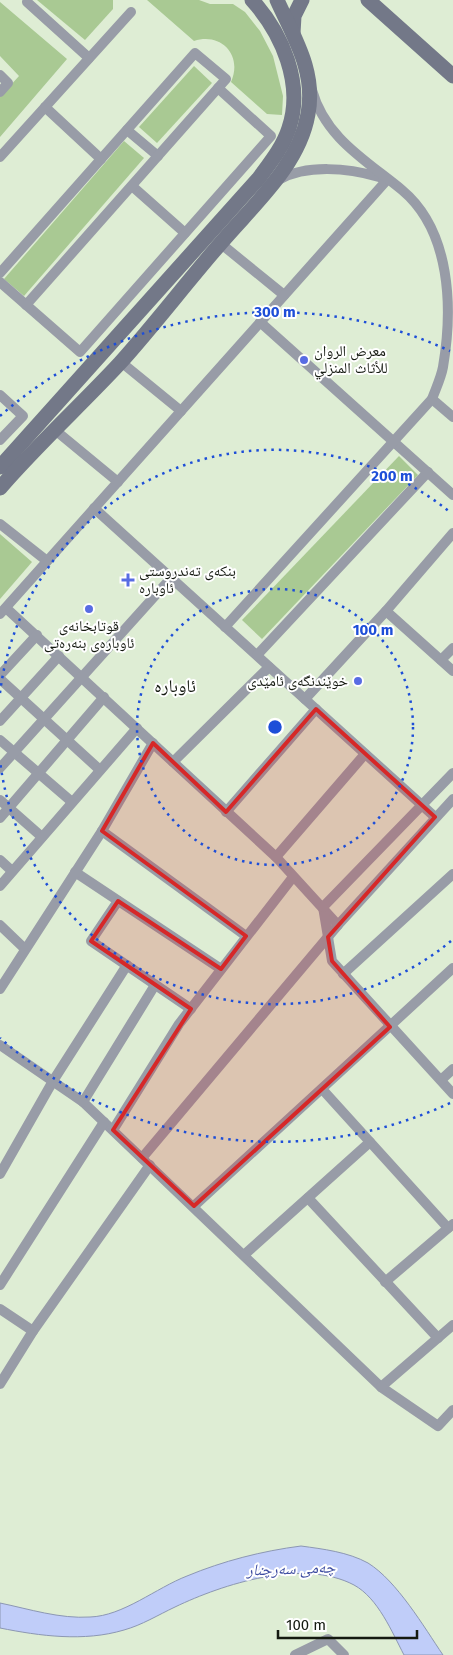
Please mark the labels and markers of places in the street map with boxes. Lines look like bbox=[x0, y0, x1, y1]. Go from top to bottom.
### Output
place label: معرض الروان للأثاث المنزلي bbox=[314, 342, 388, 380]
marker: معرض الروان للأثاث المنزلي bbox=[298, 354, 310, 366]
place label: بنکەی تەندروستی ئاوبارە bbox=[139, 562, 236, 597]
marker: بنکەی تەندروستی ئاوبارە bbox=[121, 573, 135, 587]
marker: قوتابخانەی ئاوبارەی بنەرەتی bbox=[83, 603, 95, 615]
place label: قوتابخانەی ئاوبارەی بنەرەتی bbox=[44, 617, 134, 653]
place label: خوێندنگەی ئامێدی bbox=[247, 672, 348, 691]
marker: خوێندنگەی ئامێدی bbox=[352, 675, 364, 687]
centre of rings bbox=[266, 718, 284, 736]

